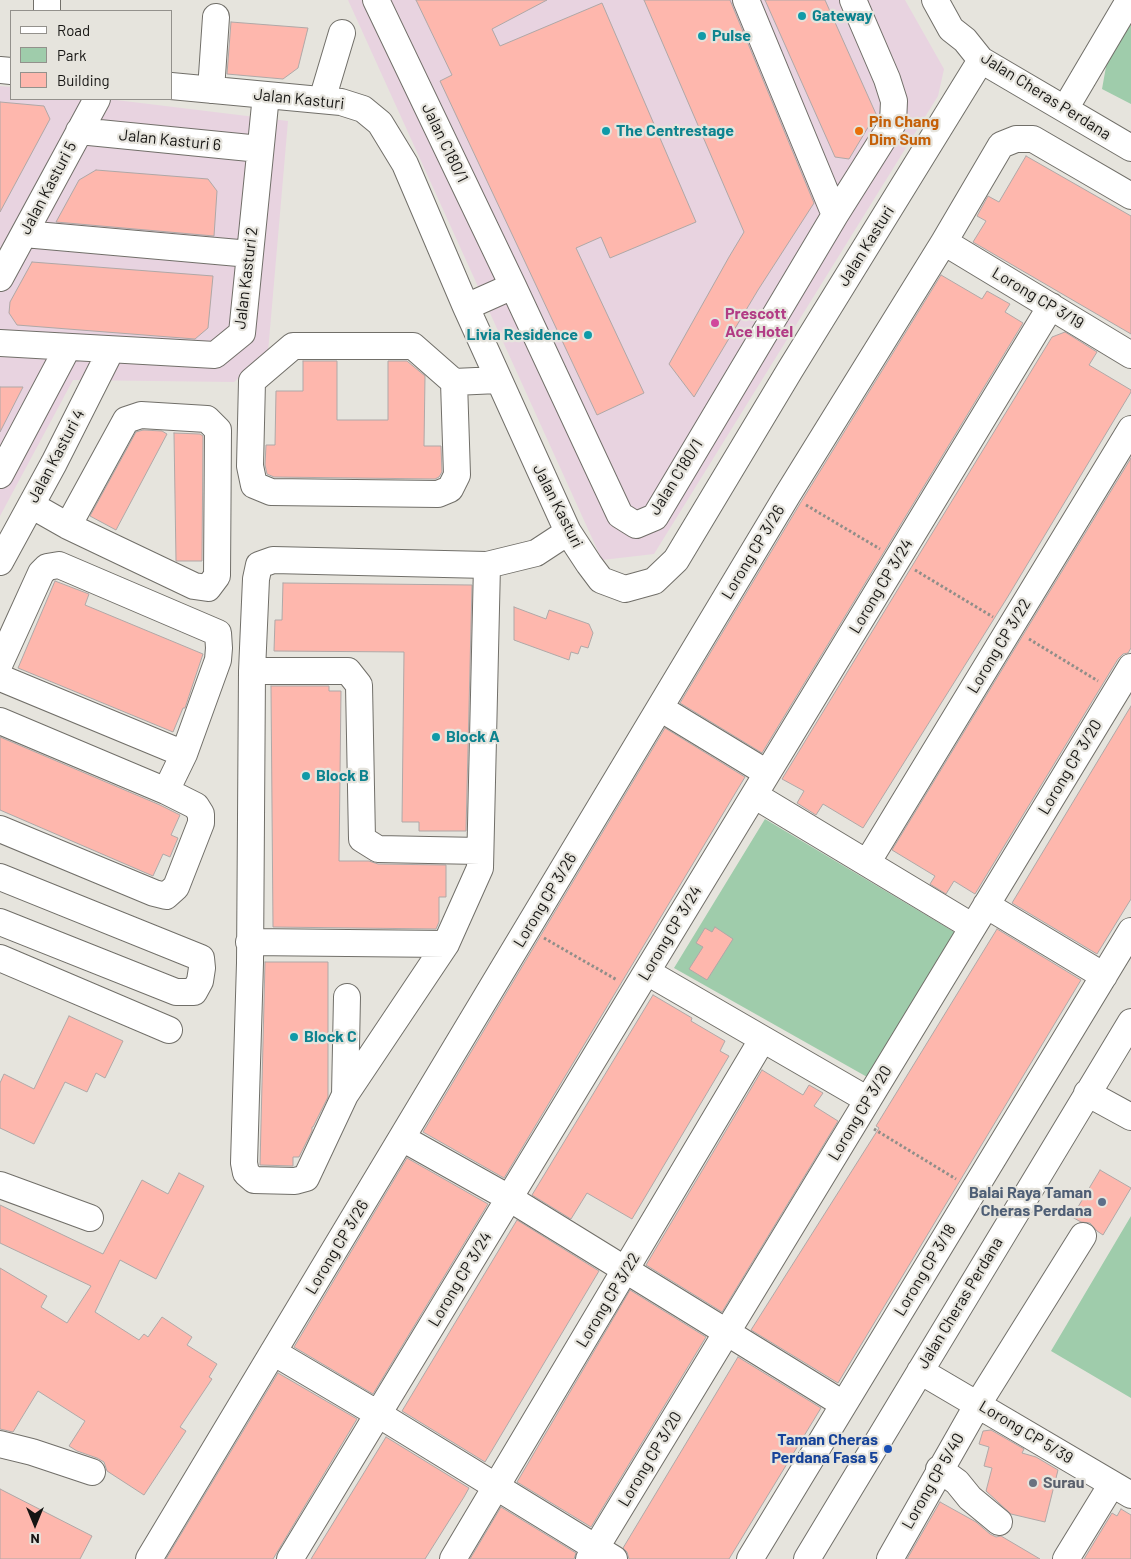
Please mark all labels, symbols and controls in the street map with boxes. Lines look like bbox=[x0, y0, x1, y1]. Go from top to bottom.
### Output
place label: Gateway bbox=[812, 6, 873, 26]
legend bbox=[10, 10, 172, 100]
marker: Gateway bbox=[796, 10, 808, 22]
text: Road bbox=[57, 21, 90, 39]
place label: Pulse bbox=[712, 26, 751, 46]
marker: Pulse bbox=[696, 30, 708, 42]
text: Park bbox=[57, 46, 86, 64]
street label: Jalan Cheras Perdana bbox=[977, 48, 1115, 144]
text: Building bbox=[57, 71, 110, 89]
street label: Jalan Kasturi bbox=[253, 85, 345, 113]
street label: Jalan C180/1 bbox=[418, 100, 472, 186]
place label: Pin Chang Dim Sum bbox=[869, 112, 939, 150]
place label: The Centrestage bbox=[616, 121, 734, 141]
street label: Jalan Kasturi 6 bbox=[118, 125, 222, 155]
marker: The Centrestage bbox=[600, 125, 612, 137]
marker: Pin Chang Dim Sum bbox=[853, 125, 865, 137]
street label: Jalan Kasturi 5 bbox=[15, 138, 81, 238]
street label: Jalan Kasturi bbox=[834, 202, 898, 290]
street label: Jalan Kasturi 2 bbox=[230, 226, 262, 330]
street label: Lorong CP 3/19 bbox=[989, 263, 1087, 333]
place label: Prescott Ace Hotel bbox=[725, 304, 793, 342]
marker: Prescott Ace Hotel bbox=[709, 317, 721, 329]
place label: Livia Residence bbox=[467, 325, 578, 345]
marker: Livia Residence bbox=[582, 329, 594, 341]
street label: Jalan Kasturi 4 bbox=[23, 406, 89, 506]
street label: Jalan C180/1 bbox=[645, 436, 707, 518]
street label: Jalan Kasturi bbox=[529, 461, 587, 551]
street label: Lorong CP 3/26 bbox=[717, 501, 789, 603]
street label: Lorong CP 3/24 bbox=[845, 535, 917, 637]
street label: Lorong CP 3/22 bbox=[963, 595, 1035, 697]
street label: Lorong CP 3/20 bbox=[1034, 716, 1106, 818]
place label: Block A bbox=[446, 727, 500, 747]
marker: Block A bbox=[430, 731, 442, 743]
place label: Block B bbox=[316, 766, 369, 786]
marker: Block B bbox=[300, 770, 312, 782]
street label: Lorong CP 3/26 bbox=[509, 849, 581, 951]
street label: Lorong CP 3/24 bbox=[634, 882, 706, 984]
place label: Block C bbox=[304, 1027, 357, 1047]
marker: Block C bbox=[288, 1031, 300, 1043]
street label: Lorong CP 3/20 bbox=[824, 1062, 896, 1164]
place label: Balai Raya Taman Cheras Perdana bbox=[969, 1183, 1092, 1221]
street label: Lorong CP 3/26 bbox=[301, 1196, 373, 1298]
marker: Balai Raya Taman Cheras Perdana bbox=[1096, 1196, 1108, 1208]
street label: Lorong CP 3/18 bbox=[890, 1221, 960, 1319]
street label: Lorong CP 3/24 bbox=[424, 1228, 496, 1330]
street label: Jalan Cheras Perdana bbox=[913, 1234, 1007, 1372]
street label: Lorong CP 3/22 bbox=[572, 1249, 644, 1351]
street label: Lorong CP 5/39 bbox=[976, 1396, 1076, 1468]
street label: Lorong CP 3/20 bbox=[614, 1408, 686, 1510]
place label: Taman Cheras Perdana Fasa 5 bbox=[771, 1430, 878, 1468]
street label: Lorong CP 5/40 bbox=[898, 1430, 968, 1532]
marker: Taman Cheras Perdana Fasa 5 bbox=[882, 1443, 894, 1455]
place label: Surau bbox=[1043, 1473, 1084, 1493]
marker: Surau bbox=[1027, 1477, 1039, 1489]
north arrow bbox=[10, 1499, 60, 1549]
text: N bbox=[30, 1531, 40, 1548]

